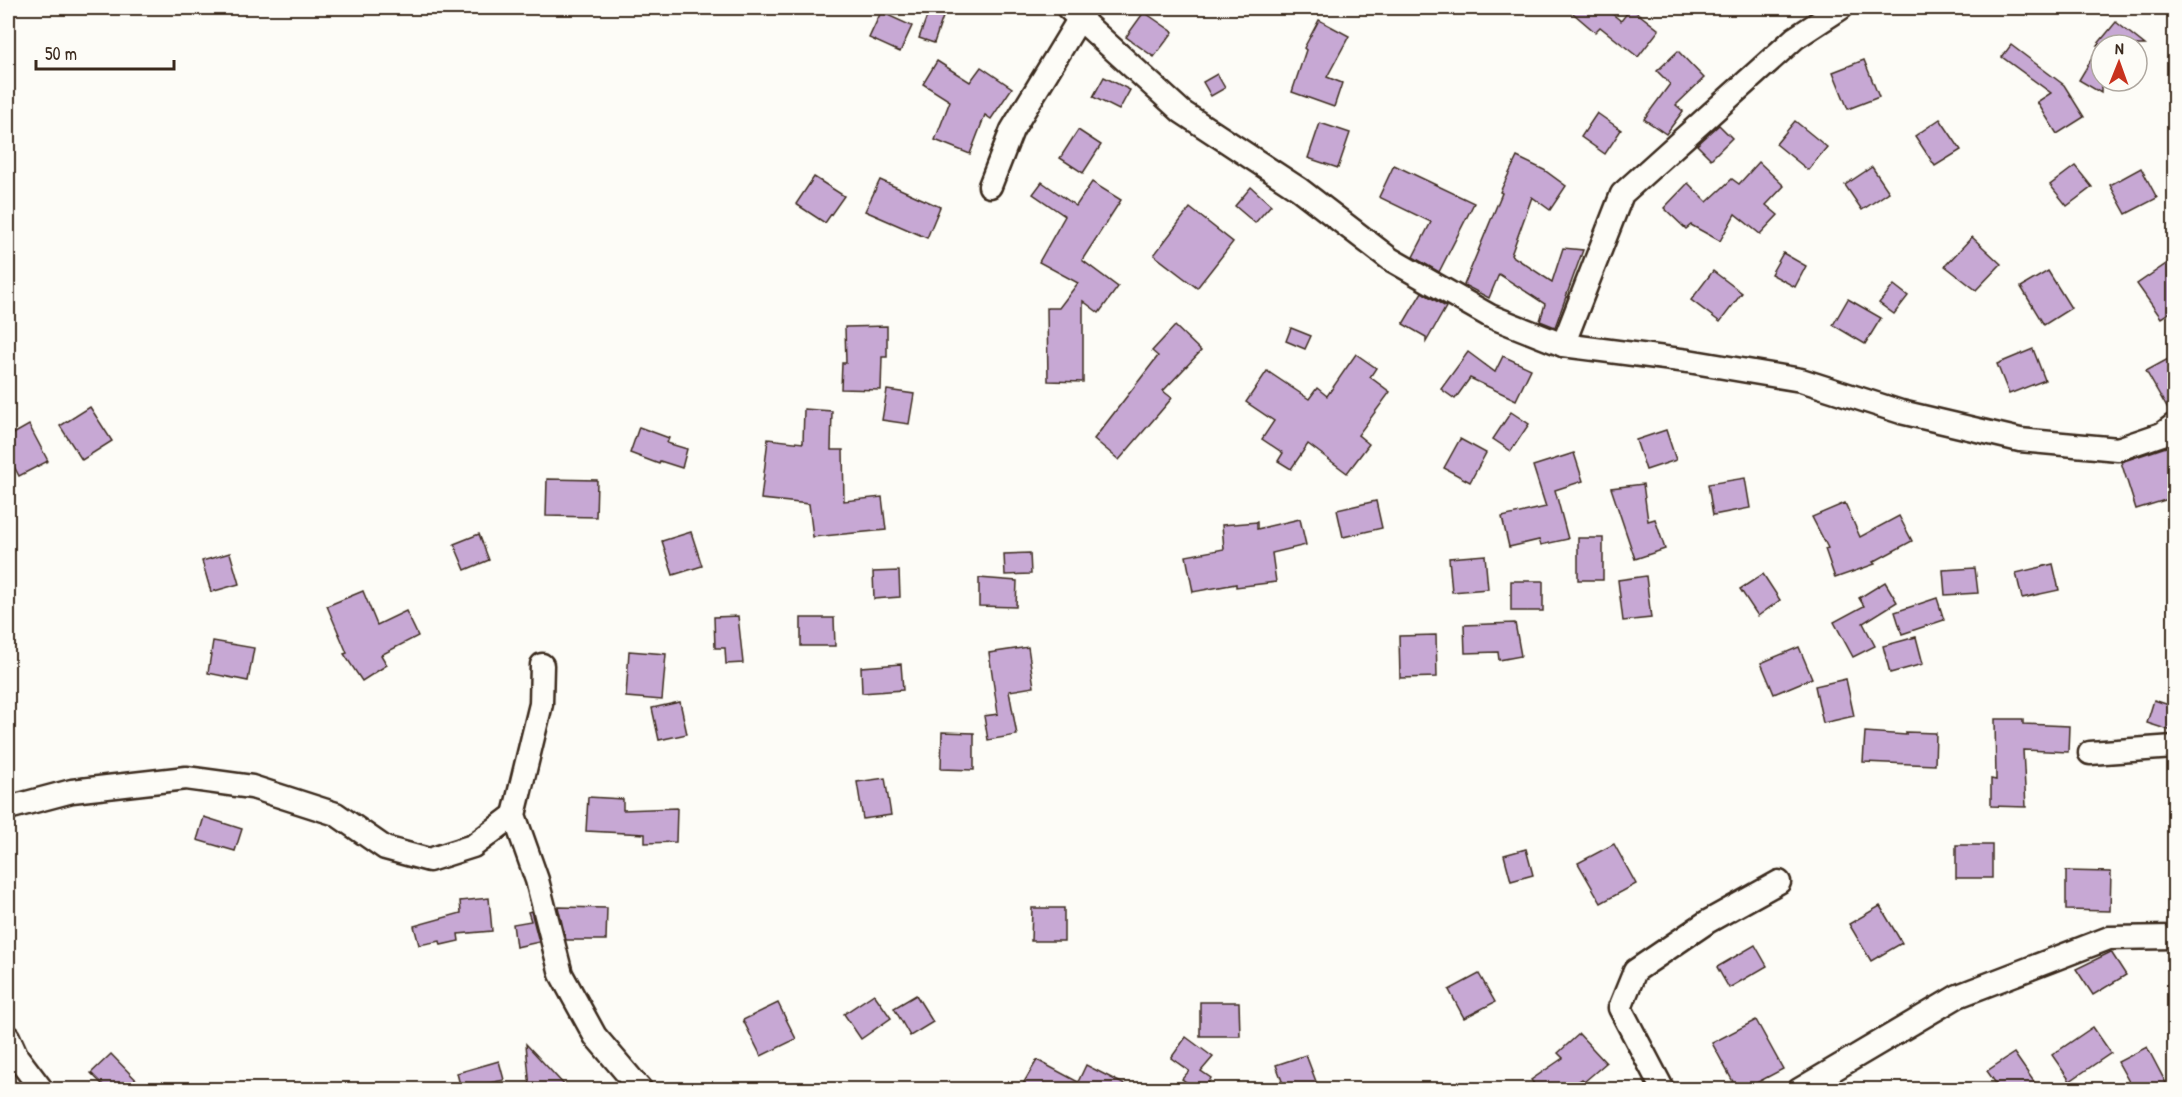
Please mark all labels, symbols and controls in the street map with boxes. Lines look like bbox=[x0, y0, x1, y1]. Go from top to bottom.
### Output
scale bar bbox=[36, 33, 174, 71]
north arrow bbox=[2089, 33, 2149, 93]
text: N bbox=[2115, 37, 2124, 59]
text: 50 m bbox=[45, 41, 77, 66]

